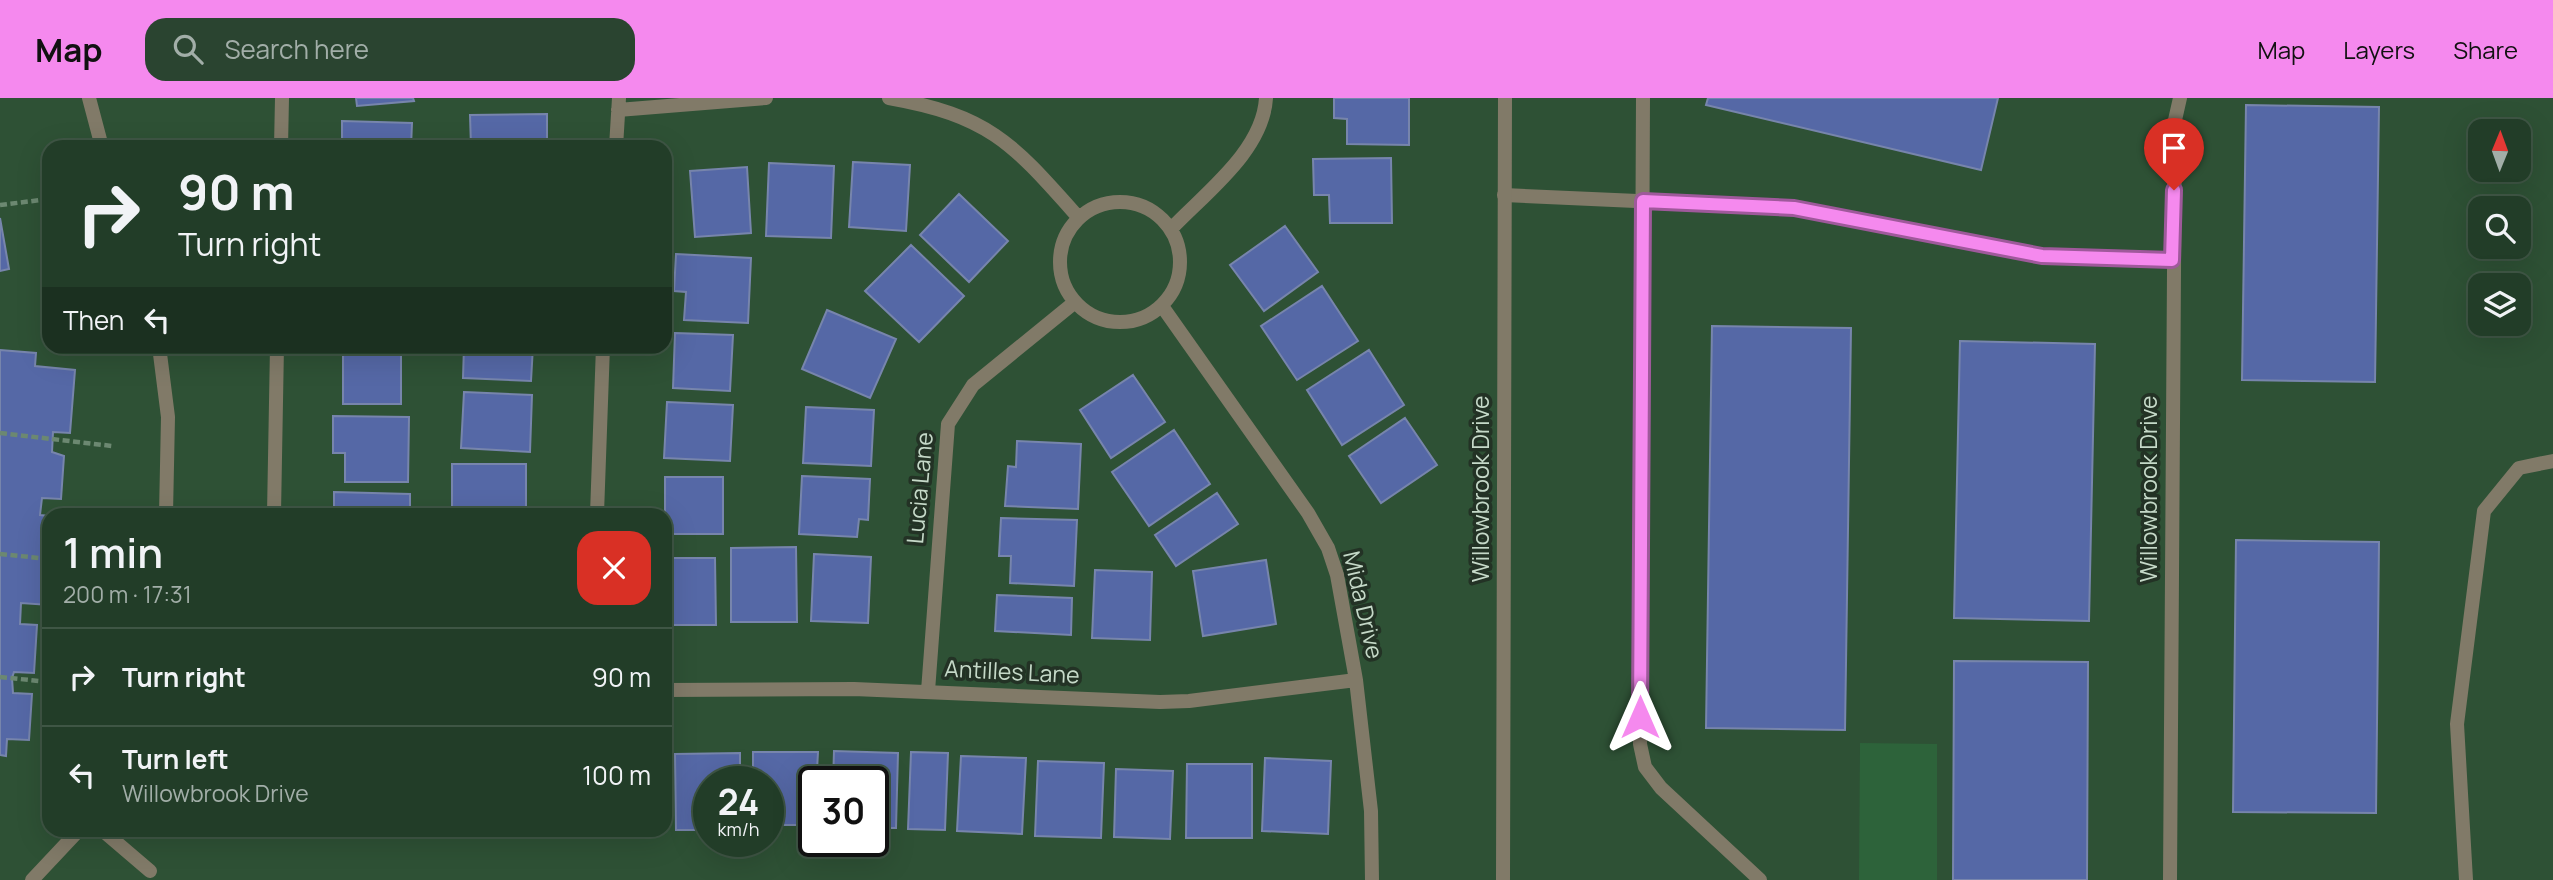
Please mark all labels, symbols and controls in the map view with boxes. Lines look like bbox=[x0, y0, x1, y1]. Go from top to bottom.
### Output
search box bbox=[145, 18, 635, 81]
text: Map bbox=[35, 27, 103, 72]
icon: search bbox=[169, 30, 207, 68]
text: Search here bbox=[225, 31, 369, 67]
text: Map bbox=[2258, 33, 2305, 66]
text: Layers bbox=[2343, 33, 2415, 66]
text: Share bbox=[2453, 33, 2518, 66]
pin bbox=[2144, 118, 2204, 190]
north arrow bbox=[2468, 119, 2530, 182]
map controls bbox=[2468, 119, 2531, 336]
icon: arrive bbox=[2155, 129, 2193, 167]
text: 90 m bbox=[178, 158, 295, 225]
icon: right bbox=[63, 168, 154, 259]
button: search bbox=[2468, 196, 2531, 259]
text: Turn right bbox=[178, 222, 321, 266]
button: layers bbox=[2468, 273, 2531, 336]
icon: left bbox=[138, 301, 176, 339]
text: Then bbox=[63, 302, 124, 338]
street label: Willowbrook Drive bbox=[1464, 396, 1496, 582]
street label: Willowbrook Drive bbox=[2132, 396, 2164, 582]
street label: Lucia Lane bbox=[898, 431, 940, 545]
text: 1 min bbox=[63, 523, 163, 581]
button: close bbox=[577, 531, 651, 605]
street label: Mida Drive bbox=[1336, 548, 1392, 662]
text: 200 m · 17:31 bbox=[63, 578, 192, 610]
street label: Antilles Lane bbox=[944, 651, 1080, 691]
icon: right bbox=[63, 658, 101, 696]
text: Turn right bbox=[122, 659, 246, 695]
text: 90 m bbox=[592, 659, 651, 695]
position arrow bbox=[1603, 680, 1677, 754]
text: Turn left bbox=[122, 741, 229, 777]
icon: left bbox=[63, 756, 101, 794]
text: 100 m bbox=[582, 757, 651, 793]
speed limit sign: 30 bbox=[798, 766, 889, 857]
text: Willowbrook Drive bbox=[122, 777, 309, 809]
text: 24 bbox=[718, 778, 759, 826]
text: km/h bbox=[718, 817, 759, 841]

